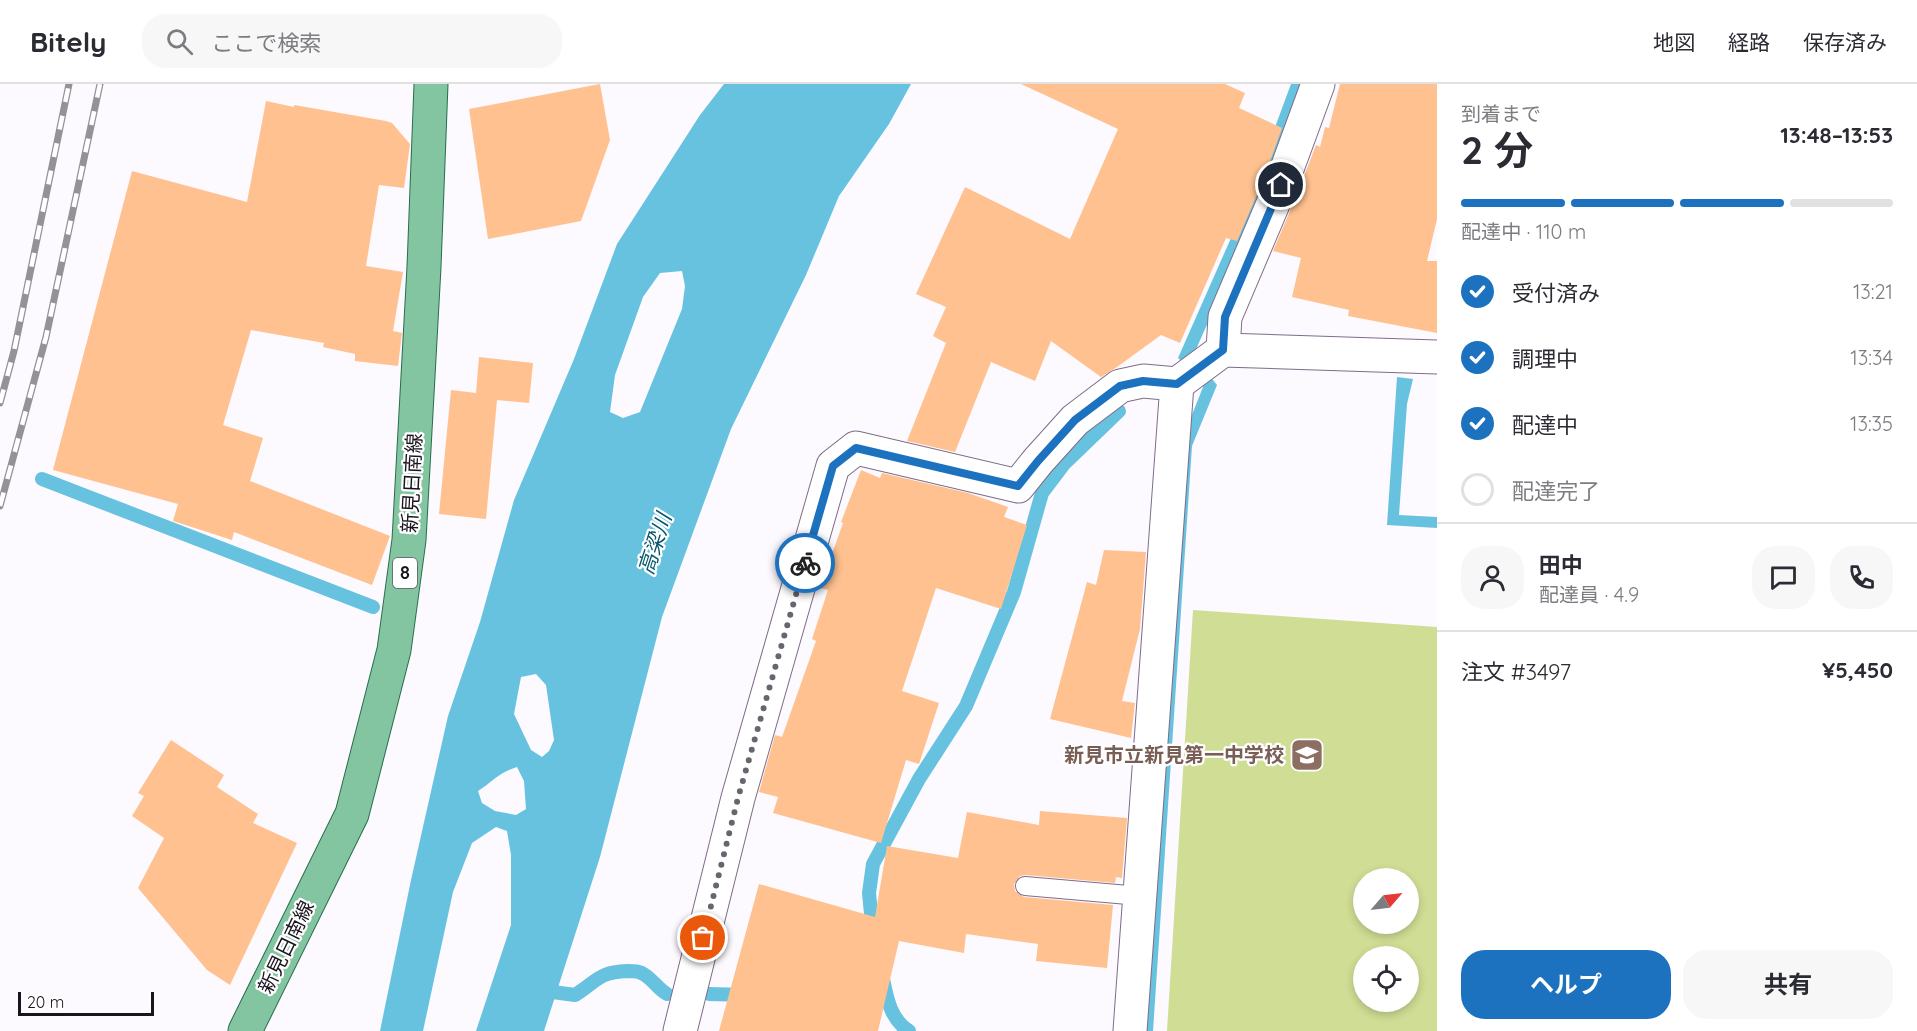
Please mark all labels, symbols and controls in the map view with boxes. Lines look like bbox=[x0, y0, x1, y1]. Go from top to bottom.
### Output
search box bbox=[142, 14, 562, 68]
text: Bitely bbox=[30, 24, 106, 59]
icon: search bbox=[163, 25, 196, 58]
text: ここで検索 bbox=[211, 29, 321, 57]
text: 地図 bbox=[1653, 29, 1695, 55]
text: 経路 bbox=[1728, 29, 1770, 55]
text: 保存済み bbox=[1803, 29, 1887, 55]
text: 到着まで bbox=[1461, 101, 1541, 126]
text: 13:48–13:53 bbox=[1780, 121, 1893, 149]
text: 2 分 bbox=[1461, 125, 1533, 174]
pin bbox=[1255, 159, 1306, 210]
icon: home bbox=[1264, 168, 1297, 201]
text: 配達中 · 110 m bbox=[1461, 219, 1586, 244]
icon: check bbox=[1461, 275, 1494, 308]
text: 受付済み bbox=[1512, 279, 1600, 307]
text: 13:21 bbox=[1853, 279, 1893, 304]
icon: check bbox=[1461, 341, 1494, 374]
text: 調理中 bbox=[1512, 345, 1578, 373]
text: 13:34 bbox=[1850, 345, 1893, 370]
icon: check bbox=[1461, 407, 1494, 440]
text: 配達中 bbox=[1512, 411, 1578, 439]
text: 13:35 bbox=[1850, 411, 1893, 436]
street label: 新見日南線 bbox=[396, 432, 427, 534]
text: 配達完了 bbox=[1512, 477, 1600, 505]
water label: 高梁川 bbox=[632, 508, 677, 578]
courier bbox=[775, 533, 835, 593]
button: person bbox=[1461, 546, 1524, 609]
button: chat bbox=[1752, 546, 1815, 609]
button: phone bbox=[1830, 546, 1893, 609]
icon: bike bbox=[789, 547, 822, 580]
text: 田中 bbox=[1539, 551, 1583, 579]
road number: 8 bbox=[393, 558, 417, 588]
text: 配達員 · 4.9 bbox=[1539, 582, 1639, 607]
text: ¥5,450 bbox=[1822, 656, 1893, 684]
text: 注文 #3497 bbox=[1461, 658, 1571, 686]
school or university icon: 新見市立新見第一中学校 bbox=[1289, 737, 1325, 773]
place label: 新見市立新見第一中学校 bbox=[1064, 742, 1284, 767]
north arrow bbox=[1353, 868, 1419, 934]
map controls bbox=[1353, 868, 1419, 1012]
street label: 新見日南線 bbox=[252, 896, 319, 997]
pin bbox=[677, 912, 728, 963]
icon: bag bbox=[686, 921, 719, 954]
button: locate bbox=[1353, 946, 1419, 1012]
button: ヘルプ bbox=[1461, 950, 1671, 1019]
button: 共有 bbox=[1683, 950, 1893, 1019]
scale bar bbox=[18, 989, 154, 1016]
text: 20 m bbox=[27, 992, 64, 1012]

